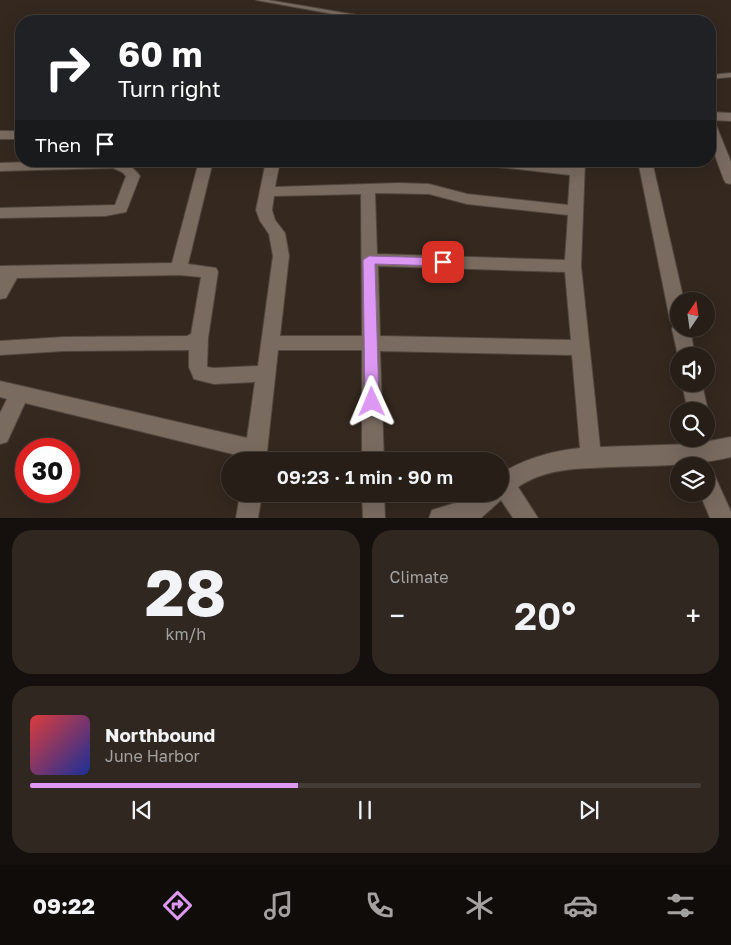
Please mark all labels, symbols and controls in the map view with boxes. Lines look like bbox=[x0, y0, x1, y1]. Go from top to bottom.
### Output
text: 60 m bbox=[118, 33, 202, 75]
icon: right bbox=[35, 35, 100, 100]
text: Turn right bbox=[118, 75, 221, 102]
icon: arrive bbox=[91, 130, 119, 158]
text: Then bbox=[35, 133, 81, 156]
pin bbox=[422, 241, 464, 283]
icon: arrive bbox=[429, 248, 457, 276]
north arrow bbox=[670, 292, 715, 338]
map controls bbox=[670, 292, 715, 502]
button: sound bbox=[670, 347, 715, 392]
position arrow bbox=[345, 375, 397, 427]
button: search bbox=[670, 402, 715, 447]
speed limit sign: 30 bbox=[15, 438, 80, 503]
button: layers bbox=[670, 457, 715, 502]
text: 09:23 · 1 min · 90 m bbox=[277, 465, 453, 488]
text: 28 bbox=[145, 552, 226, 630]
text: Climate bbox=[390, 567, 449, 587]
text: 20° bbox=[514, 593, 576, 638]
text: − bbox=[390, 599, 405, 632]
text: + bbox=[686, 599, 701, 632]
text: km/h bbox=[165, 624, 206, 644]
text: Northbound bbox=[105, 723, 215, 746]
text: June Harbor bbox=[105, 746, 200, 766]
icon: previous bbox=[128, 796, 156, 824]
icon: pause bbox=[351, 796, 379, 824]
icon: next bbox=[575, 796, 603, 824]
icon: directions bbox=[160, 888, 195, 923]
icon: music bbox=[261, 888, 296, 923]
icon: phone bbox=[362, 888, 397, 923]
icon: climate bbox=[462, 888, 497, 923]
icon: car bbox=[563, 888, 598, 923]
icon: filters bbox=[663, 888, 698, 923]
text: 09:22 bbox=[33, 892, 95, 919]

